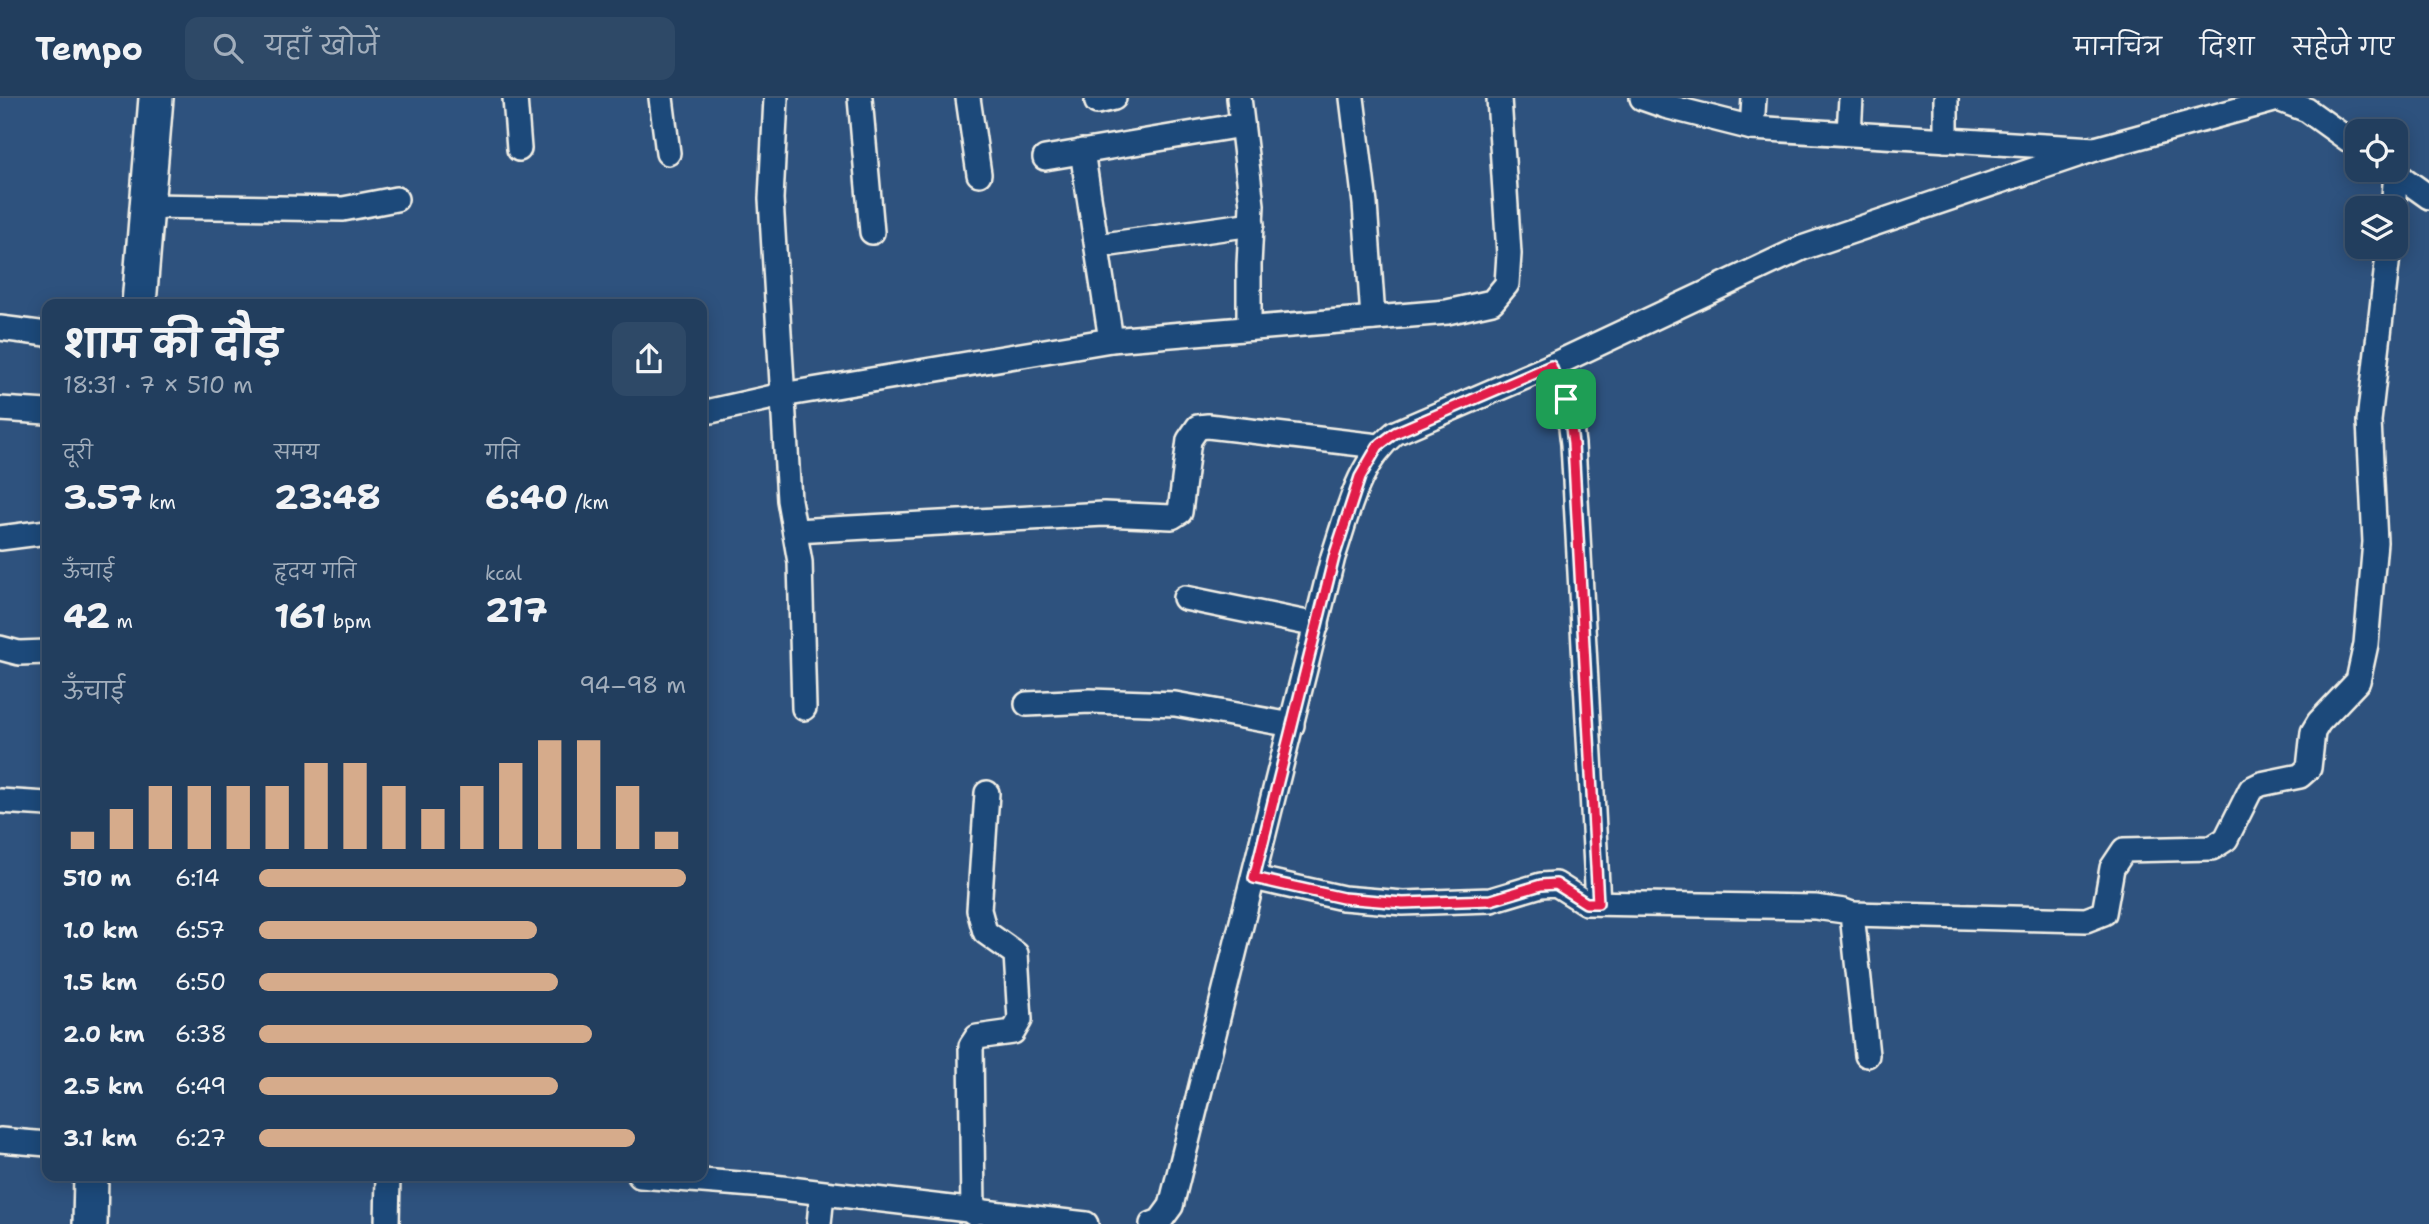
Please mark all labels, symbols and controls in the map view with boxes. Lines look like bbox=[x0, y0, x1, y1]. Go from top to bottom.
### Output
search box bbox=[185, 17, 675, 80]
text: Tempo bbox=[35, 26, 143, 71]
text: यहाँ खोजें bbox=[265, 28, 379, 63]
icon: search bbox=[209, 29, 247, 67]
text: मानचित्र bbox=[2074, 31, 2162, 63]
text: दिशा bbox=[2200, 31, 2254, 63]
text: सहेजे गए bbox=[2292, 31, 2394, 63]
map controls bbox=[2345, 119, 2408, 259]
button: locate bbox=[2345, 119, 2408, 182]
button: layers bbox=[2345, 196, 2408, 259]
text: शाम की दौड़ bbox=[63, 318, 282, 369]
button: share bbox=[612, 322, 686, 396]
pin bbox=[1536, 369, 1596, 429]
text: 18:31 · 7 × 510 m bbox=[63, 370, 253, 400]
icon: arrive bbox=[1547, 380, 1585, 418]
text: दूरी bbox=[63, 440, 93, 465]
text: समय bbox=[274, 440, 319, 465]
text: गति bbox=[485, 440, 520, 465]
text: 3.57 bbox=[63, 473, 142, 520]
text: 23:48 bbox=[274, 473, 381, 520]
text: 6:40 bbox=[485, 473, 568, 520]
text: km bbox=[142, 490, 176, 515]
text: /km bbox=[568, 490, 609, 515]
text: ऊँचाई bbox=[63, 559, 114, 584]
text: हृदय गति bbox=[274, 559, 356, 584]
text: kcal bbox=[485, 561, 522, 586]
text: 217 bbox=[485, 586, 548, 633]
text: 42 bbox=[63, 592, 110, 639]
text: 161 bbox=[274, 592, 327, 639]
text: m bbox=[110, 609, 133, 634]
text: bpm bbox=[327, 609, 371, 634]
text: 94–98 m bbox=[579, 670, 686, 700]
text: ऊँचाई bbox=[63, 676, 125, 706]
text: 510 m bbox=[63, 863, 131, 893]
text: 6:14 bbox=[175, 863, 220, 893]
text: 1.0 km bbox=[63, 915, 138, 945]
text: 6:57 bbox=[175, 915, 225, 945]
text: 1.5 km bbox=[63, 967, 137, 997]
text: 6:50 bbox=[175, 967, 226, 997]
text: 2.0 km bbox=[63, 1019, 145, 1049]
text: 6:38 bbox=[175, 1019, 227, 1049]
text: 2.5 km bbox=[63, 1071, 144, 1101]
text: 6:49 bbox=[175, 1071, 226, 1101]
text: 3.1 km bbox=[63, 1123, 137, 1153]
text: 6:27 bbox=[175, 1123, 226, 1153]

